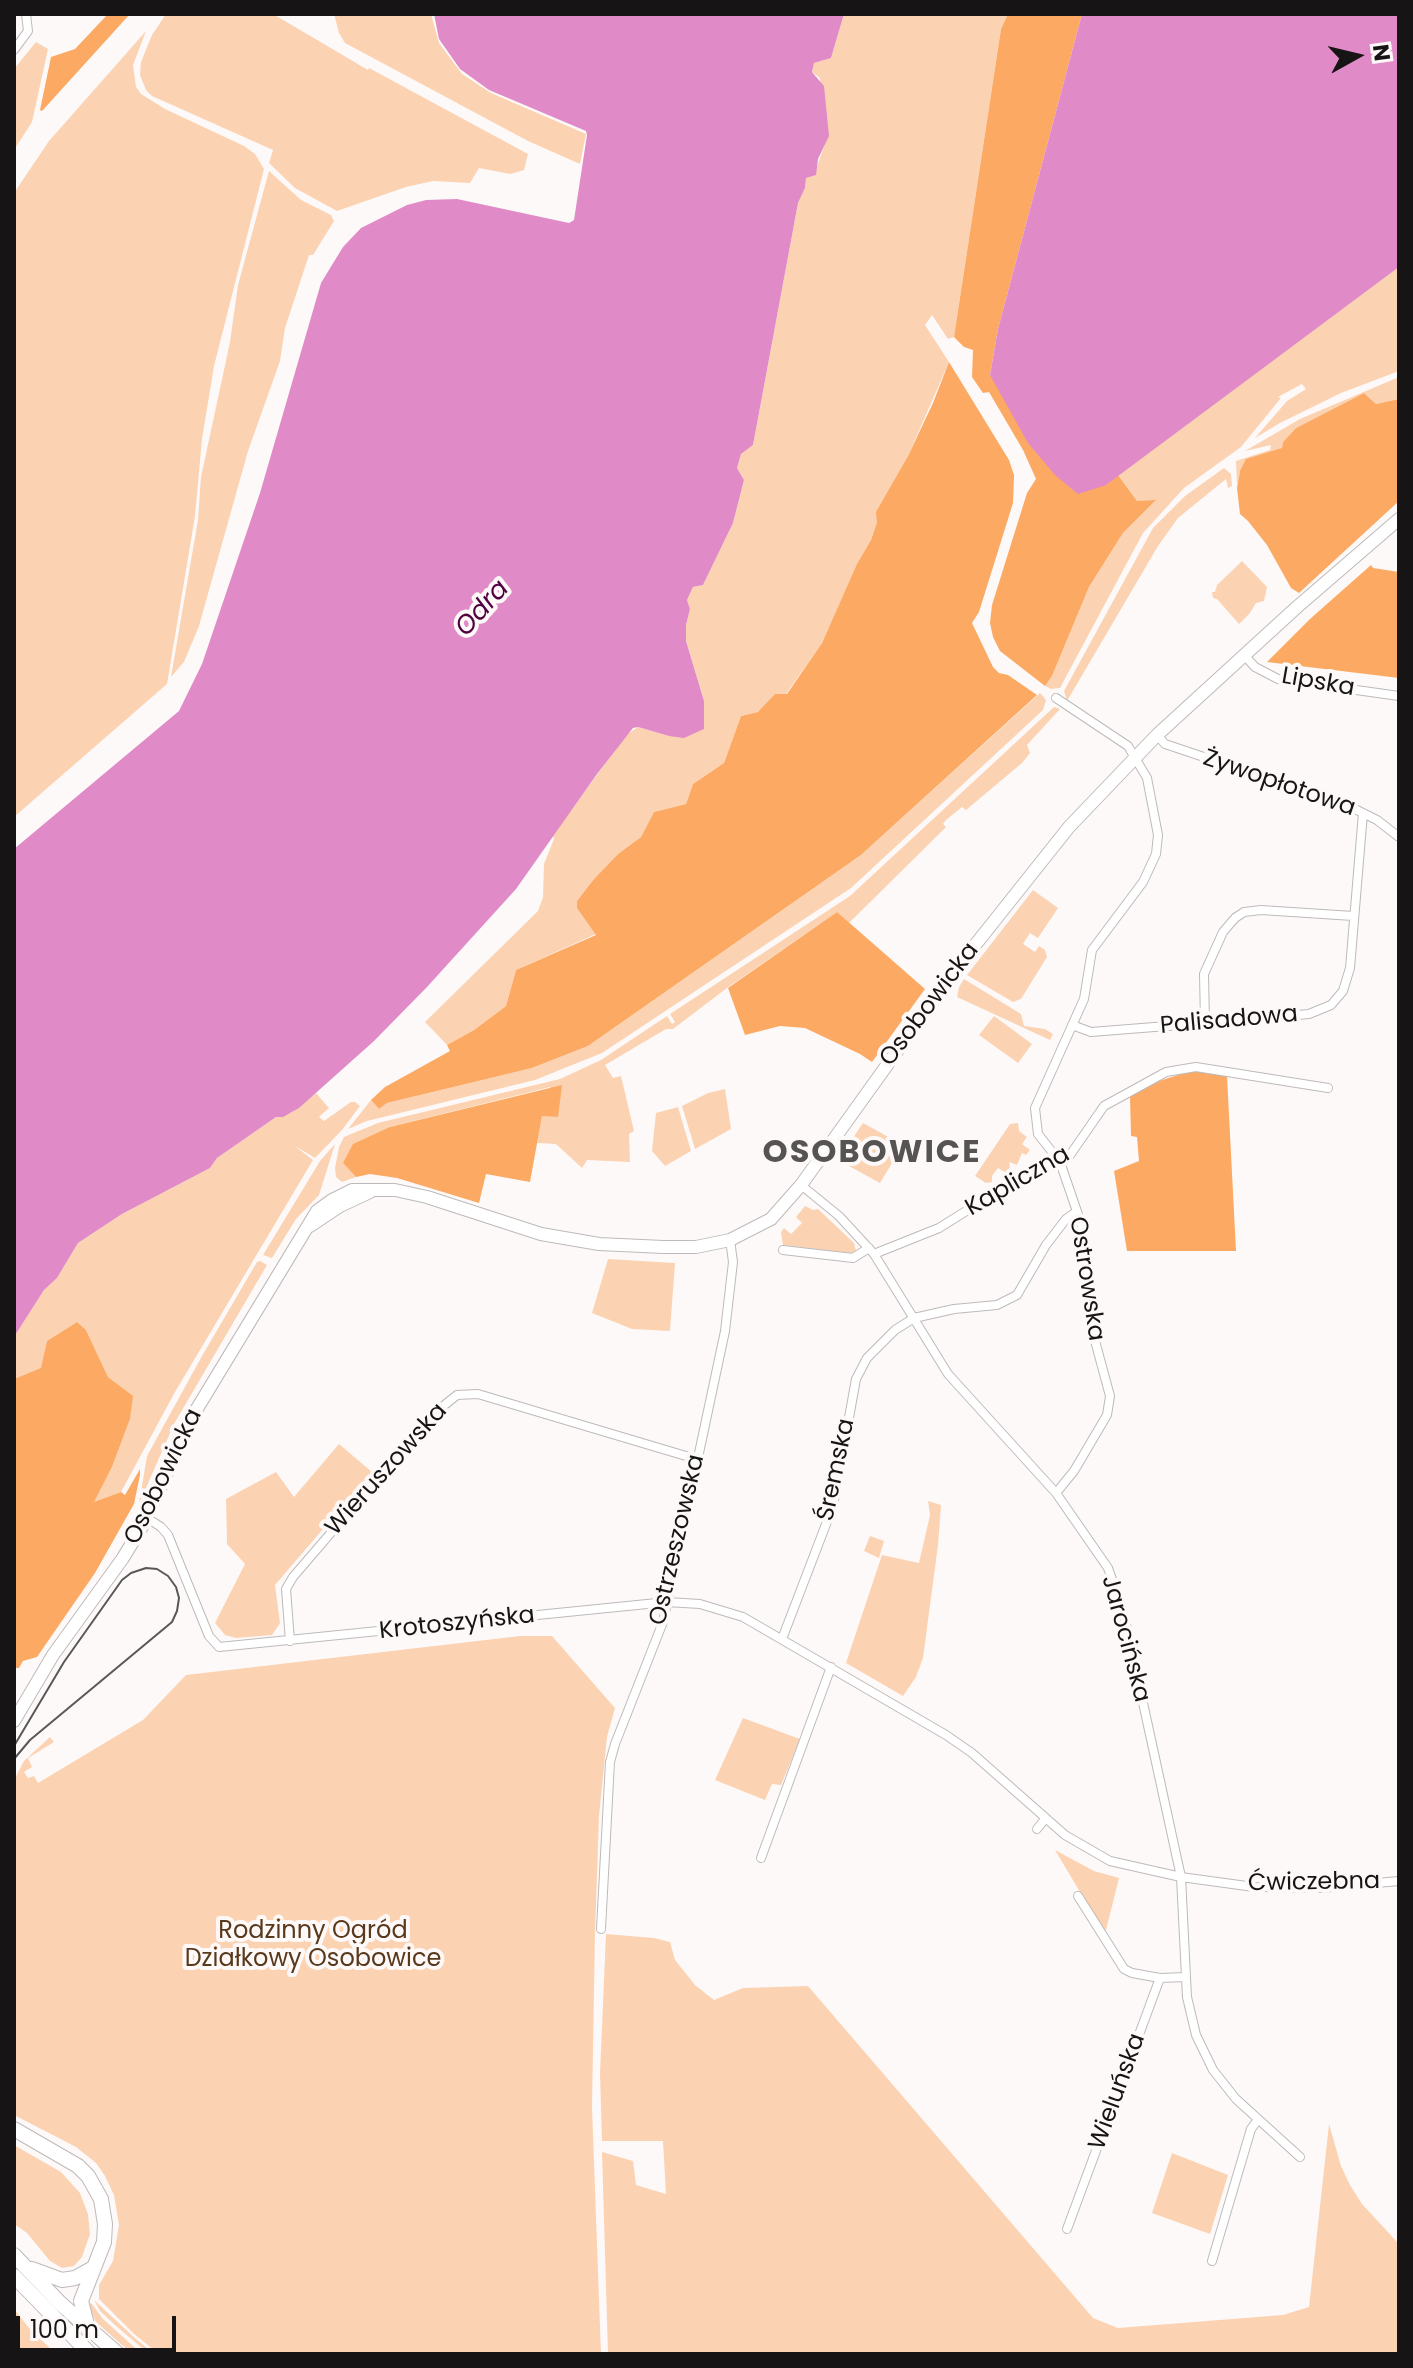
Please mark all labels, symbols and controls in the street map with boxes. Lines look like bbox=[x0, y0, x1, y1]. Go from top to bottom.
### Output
north arrow bbox=[1317, 16, 1397, 96]
text: N bbox=[1365, 42, 1398, 63]
water label: Odra bbox=[450, 574, 516, 644]
street label: Lipska bbox=[1279, 662, 1357, 704]
street label: Żywopłotowa bbox=[1199, 744, 1359, 824]
street label: Osobowicka bbox=[874, 938, 986, 1072]
street label: Palisadowa bbox=[1159, 1001, 1299, 1041]
district label: OSOBOWICE bbox=[762, 1135, 982, 1173]
street label: Kapliczna bbox=[961, 1141, 1075, 1223]
street label: Ostrowska bbox=[1062, 1215, 1110, 1343]
street label: Wieruszowska bbox=[320, 1398, 454, 1542]
street label: Osobowicka bbox=[119, 1405, 209, 1549]
street label: Śremska bbox=[812, 1416, 862, 1524]
street label: Ostrzeszowska bbox=[644, 1452, 712, 1628]
street label: Jarocińska bbox=[1094, 1572, 1156, 1706]
street label: Krotoszyńska bbox=[378, 1602, 536, 1646]
street label: Ćwiczebna bbox=[1248, 1867, 1380, 1899]
park label: Rodzinny Ogród Działkowy Osobowice bbox=[185, 1918, 441, 1974]
street label: Wieluńska bbox=[1084, 2030, 1152, 2154]
scale bar bbox=[20, 2300, 180, 2350]
text: 100 m bbox=[30, 2313, 99, 2346]

